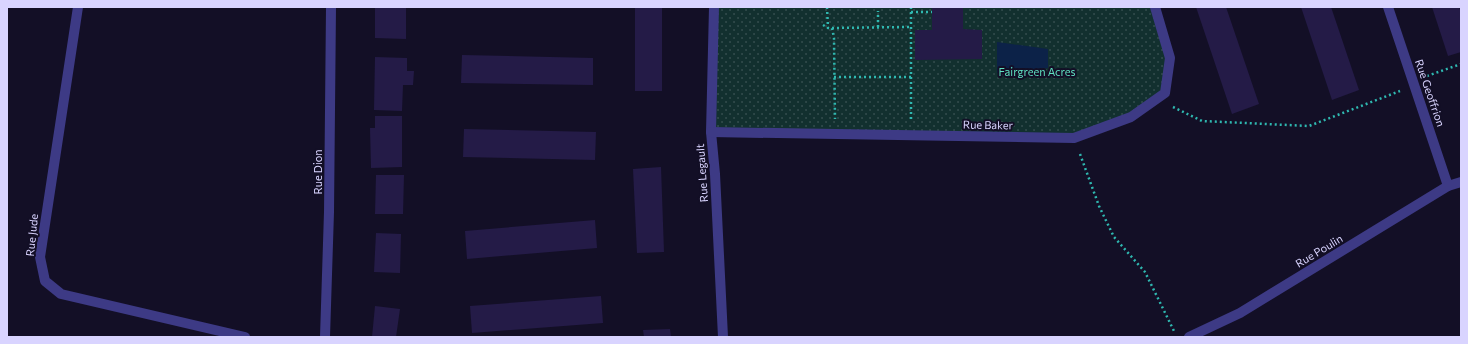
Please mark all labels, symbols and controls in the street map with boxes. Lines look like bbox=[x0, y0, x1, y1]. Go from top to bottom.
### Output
street label: Rue Geoffrion bbox=[1413, 58, 1448, 128]
park label: Fairgreen Acres bbox=[998, 65, 1076, 78]
street label: Rue Baker bbox=[963, 118, 1014, 131]
street label: Rue Legault bbox=[693, 143, 710, 203]
street label: Rue Dion bbox=[311, 149, 324, 195]
street label: Rue Jude bbox=[23, 213, 41, 257]
street label: Rue Poulin bbox=[1293, 231, 1345, 270]

